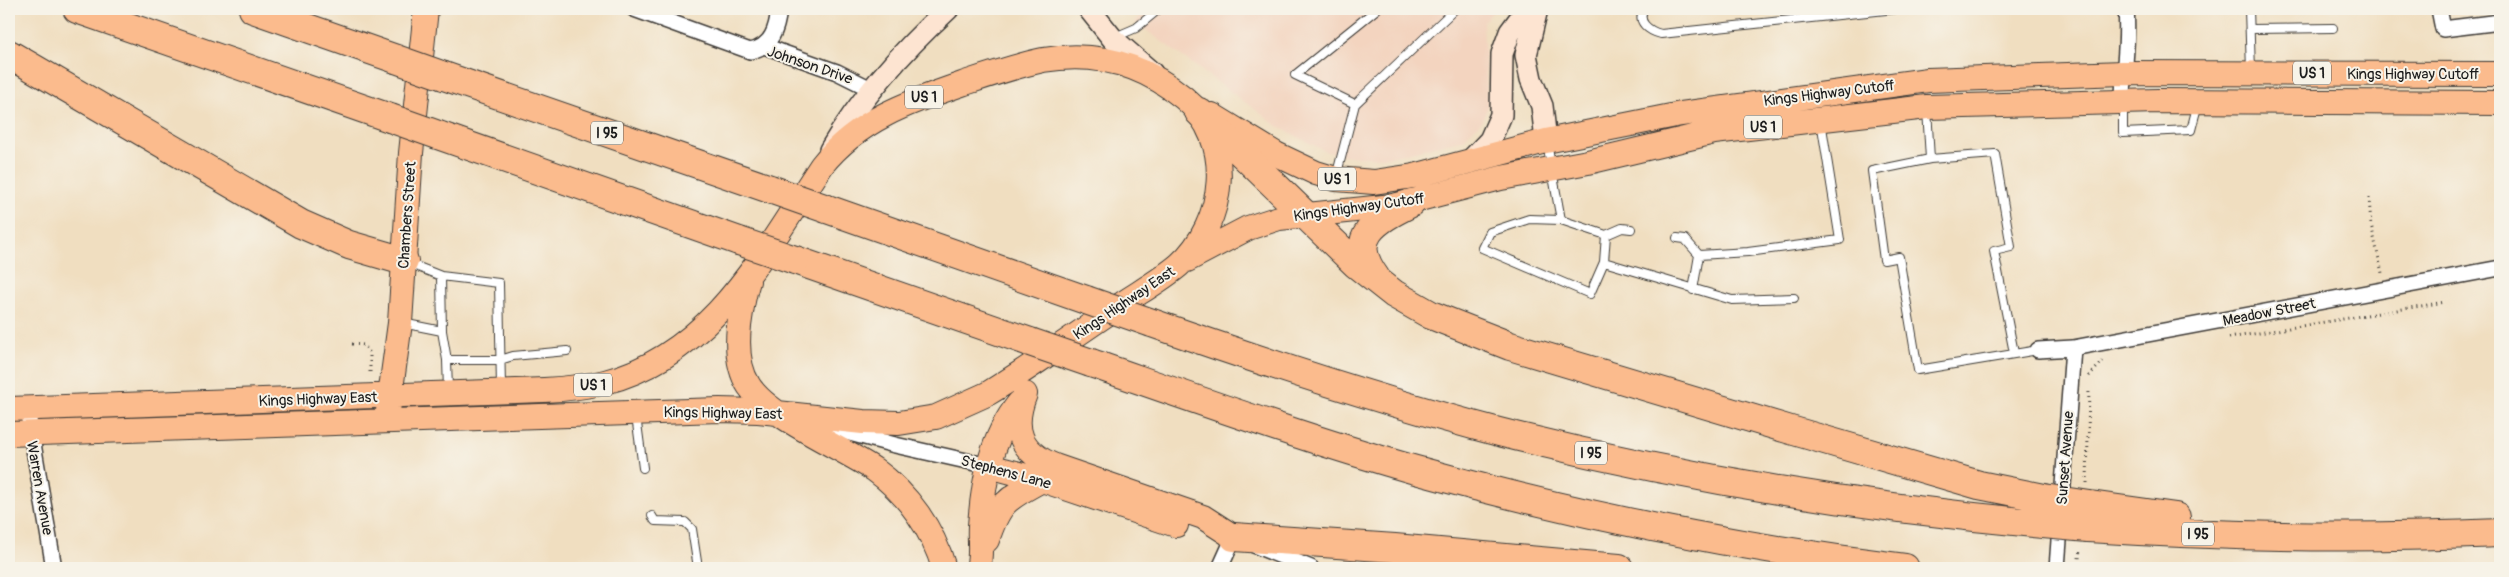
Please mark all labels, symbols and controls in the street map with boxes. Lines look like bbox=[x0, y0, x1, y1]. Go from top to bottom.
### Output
street label: Johnson Drive bbox=[765, 42, 855, 89]
road number: US 1 bbox=[2293, 62, 2331, 84]
street label: Kings Highway Cutoff bbox=[2347, 65, 2479, 84]
street label: Kings Highway Cutoff bbox=[1762, 76, 1896, 111]
road number: US 1 bbox=[905, 85, 943, 108]
road number: US 1 bbox=[1744, 115, 1782, 138]
road number: I 95 bbox=[591, 122, 623, 144]
street label: Chambers Street bbox=[394, 160, 421, 269]
road number: US 1 bbox=[1318, 168, 1356, 190]
street label: Kings Highway Cutoff bbox=[1292, 189, 1426, 226]
street label: Kings Highway East bbox=[1070, 262, 1180, 344]
street label: Meadow Street bbox=[2221, 294, 2318, 331]
road number: US 1 bbox=[574, 374, 612, 396]
street label: Kings Highway East bbox=[258, 388, 379, 411]
street label: Kings Highway East bbox=[663, 403, 783, 424]
street label: Sunset Avenue bbox=[2053, 410, 2078, 506]
street label: Warren Avenue bbox=[22, 440, 57, 537]
road number: I 95 bbox=[1575, 442, 1607, 464]
street label: Stephens Lane bbox=[959, 451, 1054, 494]
road number: I 95 bbox=[2182, 522, 2214, 546]

